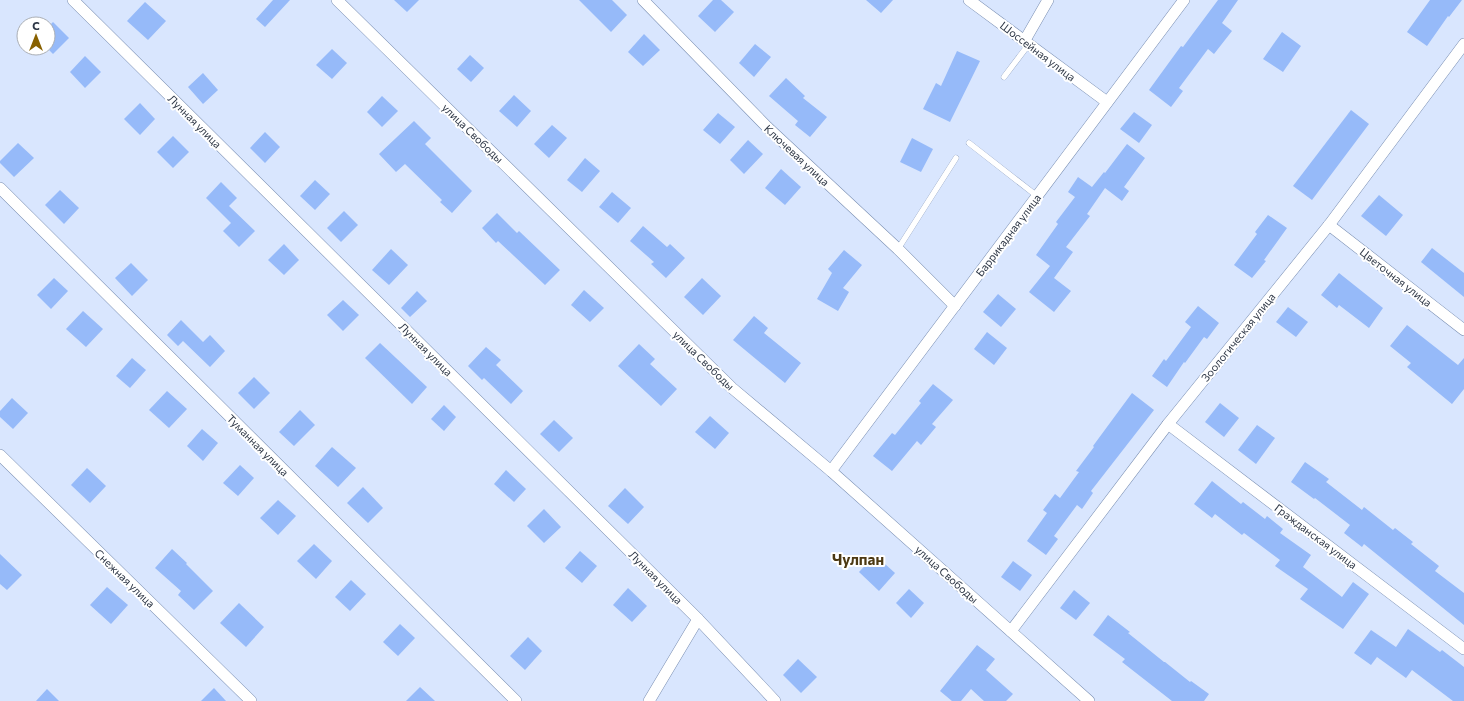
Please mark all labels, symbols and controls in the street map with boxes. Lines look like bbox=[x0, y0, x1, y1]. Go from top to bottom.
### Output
north arrow bbox=[16, 16, 56, 56]
street label: Шоссейная улица bbox=[998, 18, 1078, 84]
text: С bbox=[32, 19, 40, 32]
street label: Лунная улица bbox=[166, 92, 224, 150]
street label: улица Свободы bbox=[440, 101, 506, 165]
street label: Ключевая улица bbox=[762, 122, 832, 188]
street label: Баррикадная улица bbox=[973, 191, 1043, 279]
street label: Цветочная улица bbox=[1358, 245, 1434, 309]
street label: Зоологическая улица bbox=[1198, 290, 1278, 384]
street label: Лунная улица bbox=[397, 320, 455, 378]
street label: улица Свободы bbox=[671, 328, 737, 392]
street label: Туманная улица bbox=[225, 412, 291, 478]
street label: Гражданская улица bbox=[1272, 501, 1360, 571]
street label: улица Свободы bbox=[913, 542, 981, 606]
street label: Снежная улица bbox=[92, 546, 158, 610]
street label: Лунная улица bbox=[627, 548, 685, 606]
district label: Чулпан bbox=[832, 550, 884, 568]

